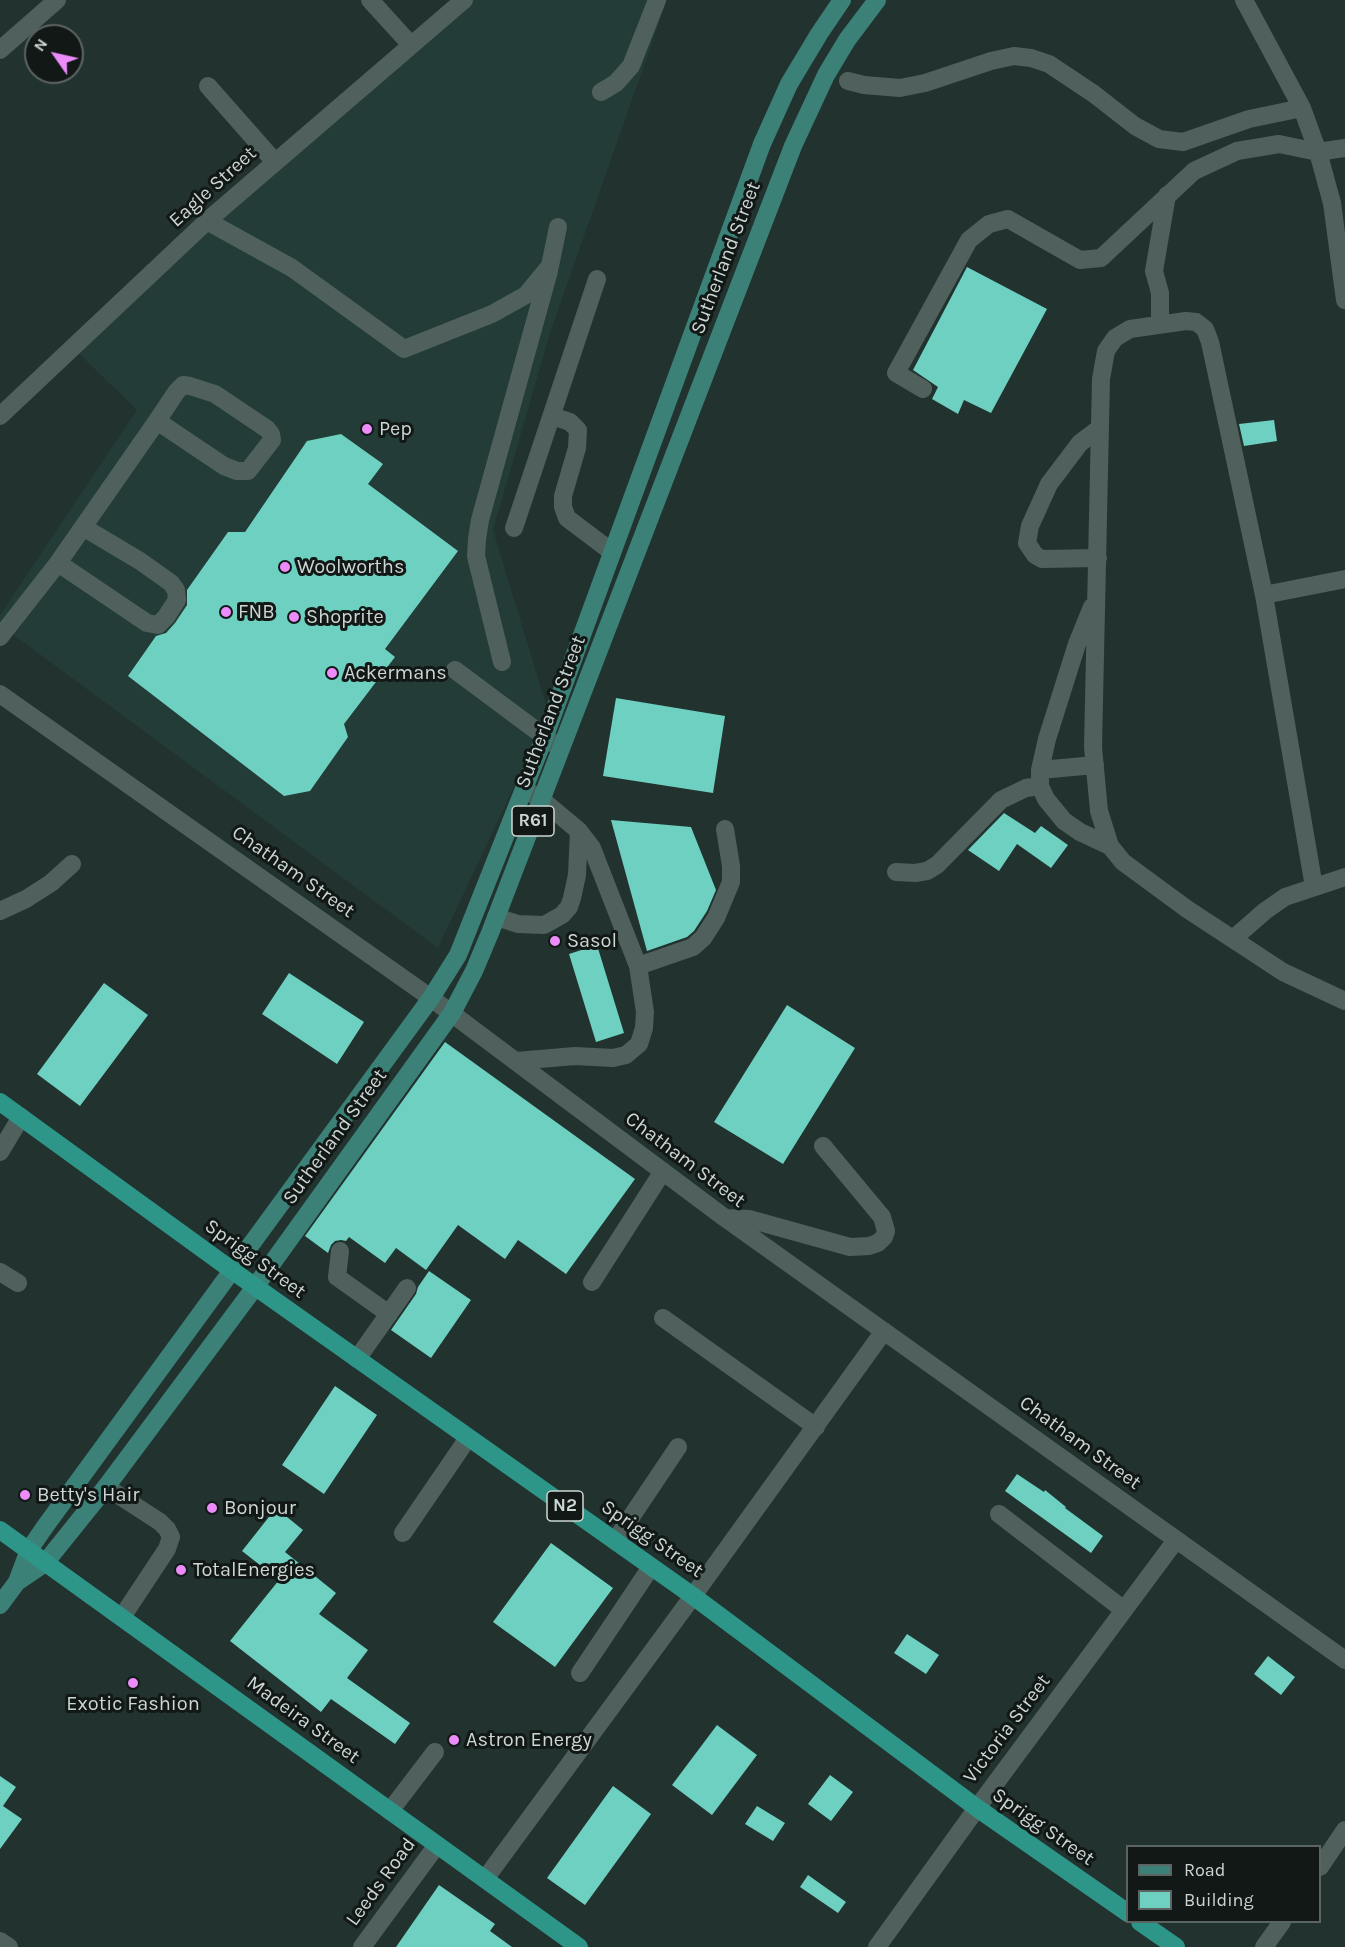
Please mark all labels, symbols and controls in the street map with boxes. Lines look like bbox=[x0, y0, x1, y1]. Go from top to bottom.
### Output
north arrow bbox=[24, 24, 84, 84]
text: N bbox=[29, 35, 51, 55]
street label: Eagle Street bbox=[164, 142, 262, 232]
street label: Sutherland Street bbox=[686, 178, 766, 338]
place label: Pep bbox=[379, 417, 412, 441]
marker: Pep bbox=[360, 422, 374, 436]
place label: Woolworths bbox=[297, 555, 404, 579]
marker: Woolworths bbox=[278, 560, 292, 574]
place label: FNB bbox=[238, 600, 275, 624]
marker: FNB bbox=[219, 605, 233, 619]
place label: Shoprite bbox=[306, 605, 384, 629]
marker: Shoprite bbox=[287, 610, 301, 624]
street label: Sutherland Street bbox=[511, 632, 591, 792]
place label: Ackermans bbox=[344, 661, 447, 685]
marker: Ackermans bbox=[325, 666, 339, 680]
road number: R61 bbox=[512, 806, 554, 836]
street label: Chatham Street bbox=[227, 821, 359, 923]
place label: Sasol bbox=[567, 929, 617, 953]
marker: Sasol bbox=[548, 934, 562, 948]
street label: Sutherland Street bbox=[278, 1065, 392, 1209]
street label: Chatham Street bbox=[620, 1107, 750, 1213]
street label: Sprigg Street bbox=[200, 1214, 310, 1304]
street label: Chatham Street bbox=[1015, 1391, 1145, 1495]
place label: Betty's Hair bbox=[37, 1483, 140, 1507]
marker: Betty's Hair bbox=[18, 1488, 32, 1502]
road number: N2 bbox=[547, 1491, 583, 1521]
street label: Sprigg Street bbox=[596, 1495, 708, 1583]
place label: Bonjour bbox=[224, 1496, 296, 1520]
marker: Bonjour bbox=[205, 1501, 219, 1515]
place label: TotalEnergies bbox=[193, 1558, 315, 1582]
marker: TotalEnergies bbox=[174, 1563, 188, 1577]
street label: Victoria Street bbox=[958, 1670, 1056, 1788]
street label: Madeira Street bbox=[242, 1671, 364, 1769]
marker: Exotic Fashion bbox=[126, 1676, 140, 1690]
place label: Exotic Fashion bbox=[66, 1692, 200, 1716]
place label: Astron Energy bbox=[466, 1728, 592, 1752]
marker: Astron Energy bbox=[447, 1733, 461, 1747]
street label: Sprigg Street bbox=[987, 1783, 1099, 1871]
street label: Leeds Road bbox=[341, 1833, 421, 1931]
legend bbox=[1126, 1845, 1321, 1923]
text: Road bbox=[1184, 1859, 1225, 1881]
text: Building bbox=[1184, 1889, 1254, 1911]

